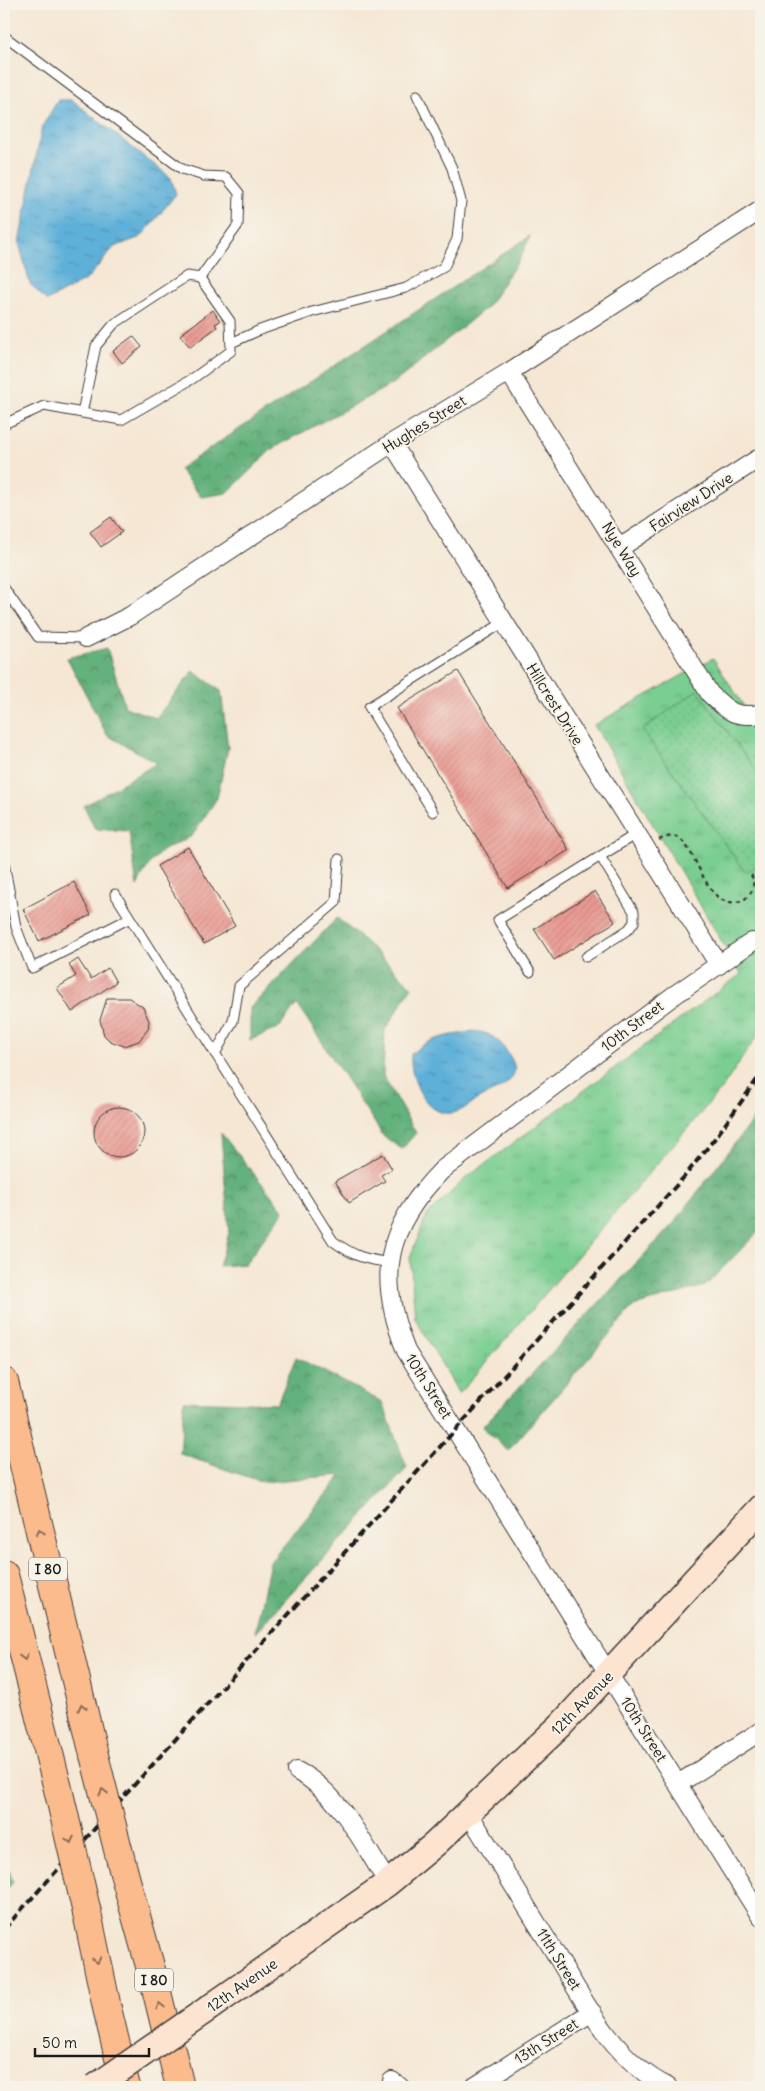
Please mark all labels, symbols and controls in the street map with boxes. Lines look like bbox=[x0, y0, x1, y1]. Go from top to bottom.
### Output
street label: Hughes Street bbox=[379, 391, 469, 457]
street label: Fairview Drive bbox=[646, 468, 736, 536]
street label: Nye Way bbox=[598, 518, 646, 580]
street label: Hillcrest Drive bbox=[522, 659, 588, 749]
street label: 10th Street bbox=[597, 996, 667, 1056]
street label: 10th Street bbox=[402, 1350, 456, 1422]
one-way arrow bbox=[35, 1528, 46, 1537]
road number: I 80 bbox=[29, 1558, 67, 1580]
one-way arrow bbox=[18, 1652, 29, 1661]
street label: 12th Avenue bbox=[547, 1667, 617, 1739]
street label: 10th Street bbox=[617, 1693, 671, 1765]
one-way arrow bbox=[77, 1703, 88, 1712]
one-way arrow bbox=[98, 1788, 109, 1796]
one-way arrow bbox=[64, 1836, 75, 1845]
street label: 11th Street bbox=[533, 1925, 585, 1993]
street label: 12th Avenue bbox=[203, 1954, 281, 2016]
one-way arrow bbox=[91, 1956, 102, 1965]
road number: I 80 bbox=[135, 1968, 173, 1992]
one-way arrow bbox=[155, 2001, 166, 2010]
street label: 13th Street bbox=[511, 2014, 581, 2068]
scale bar bbox=[35, 2026, 149, 2058]
text: 50 m bbox=[42, 2033, 77, 2052]

